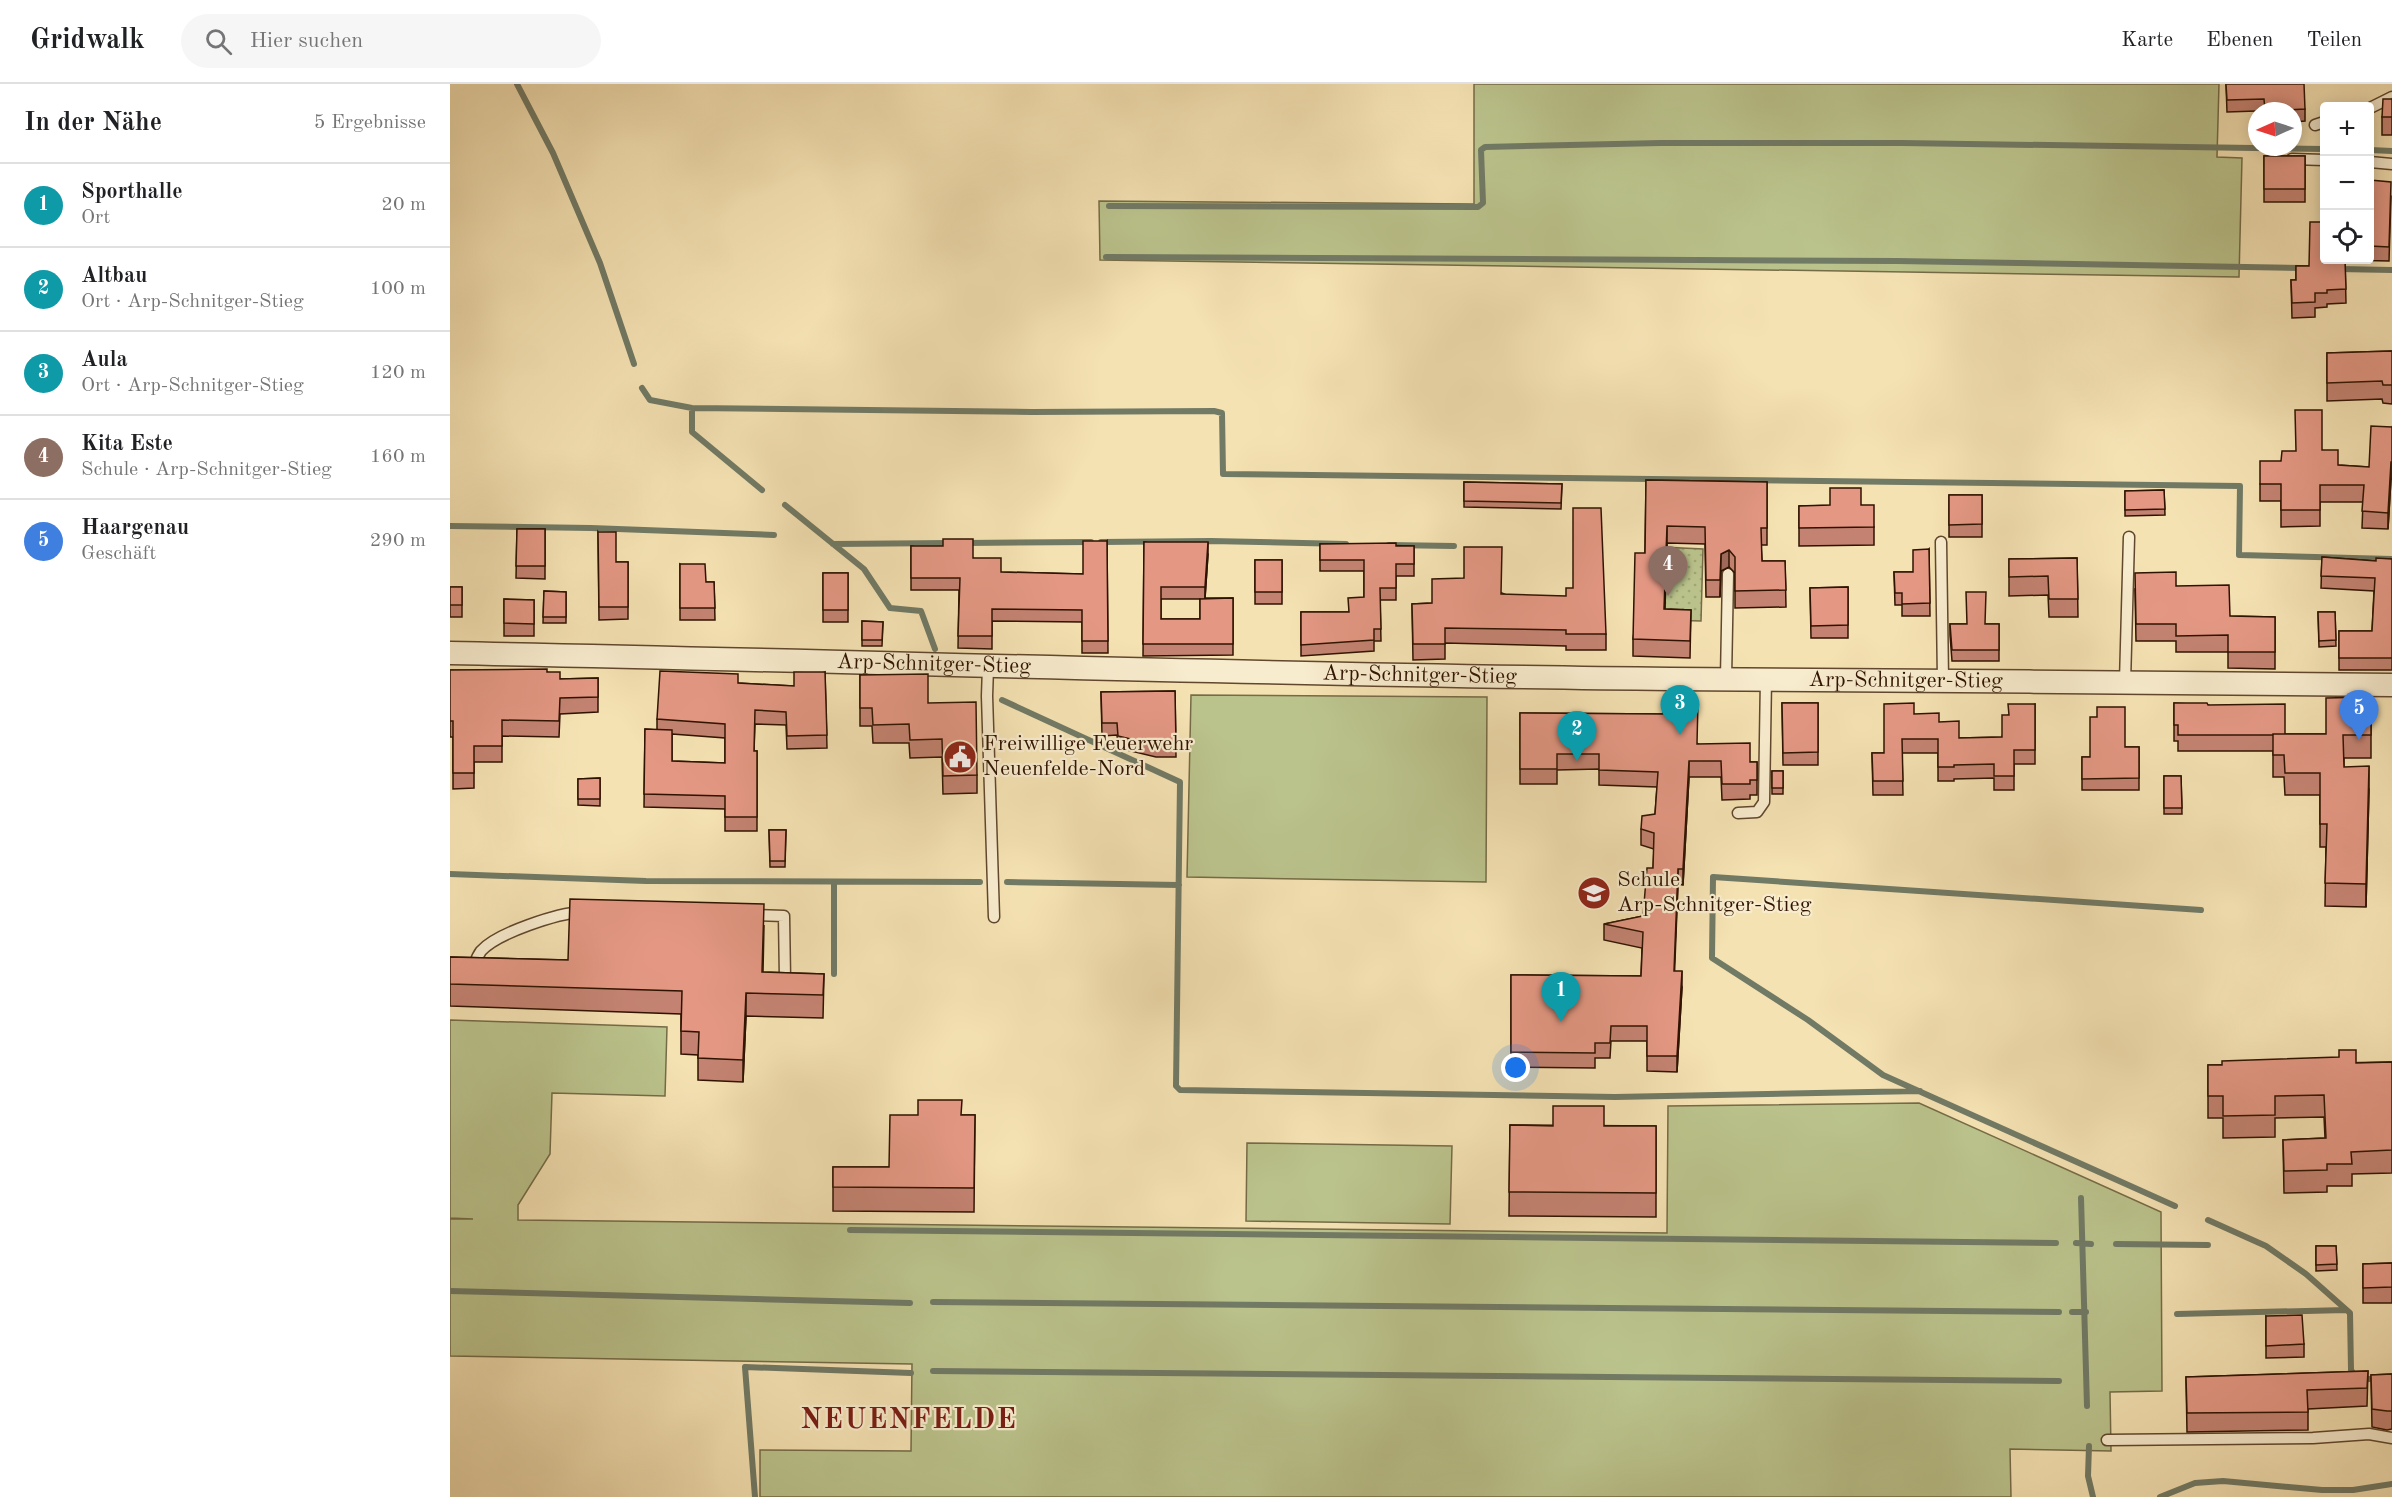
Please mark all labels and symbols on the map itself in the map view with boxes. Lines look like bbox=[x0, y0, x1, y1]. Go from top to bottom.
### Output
north arrow bbox=[2248, 102, 2302, 156]
pin: 4 bbox=[1648, 546, 1688, 596]
street label: Arp-Schnitger-Stieg bbox=[836, 651, 1032, 678]
street label: Arp-Schnitger-Stieg bbox=[1322, 663, 1517, 688]
street label: Arp-Schnitger-Stieg bbox=[1808, 669, 2003, 692]
pin: 3 bbox=[1660, 686, 1700, 735]
pin: 5 bbox=[2340, 690, 2378, 740]
pin: 2 bbox=[1558, 712, 1596, 761]
place label: Freiwillige Feuerwehr Neuenfelde-Nord bbox=[983, 733, 1193, 780]
public building icon: Freiwillige Feuerwehr Neuenfelde-Nord bbox=[942, 739, 978, 775]
place label: Schule Arp-Schnitger-Stieg bbox=[1617, 869, 1812, 916]
school or university icon: Schule Arp-Schnitger-Stieg bbox=[1576, 875, 1612, 911]
pin: 1 bbox=[1542, 972, 1580, 1022]
your location bbox=[1501, 1053, 1530, 1082]
district label: NEUENFELDE bbox=[801, 1407, 1017, 1435]

